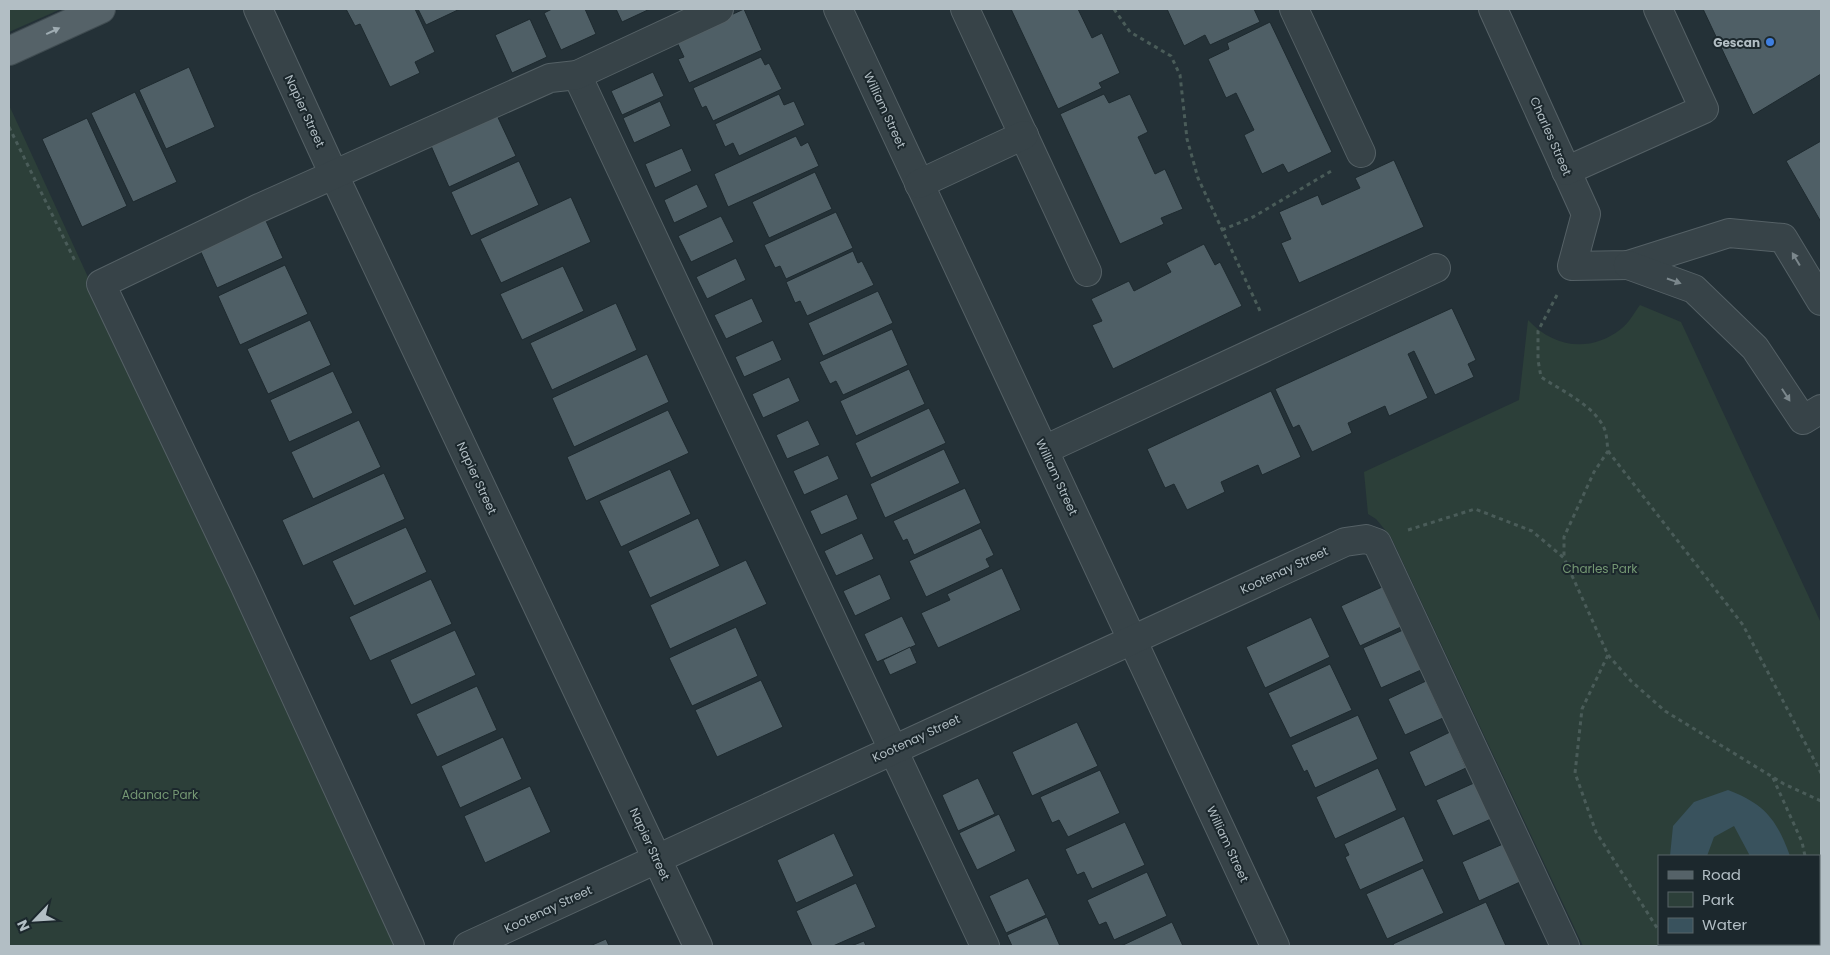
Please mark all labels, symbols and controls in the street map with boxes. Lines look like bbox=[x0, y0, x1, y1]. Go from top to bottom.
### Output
one-way arrow bbox=[46, 26, 60, 34]
place label: Gescan bbox=[1713, 34, 1760, 51]
marker: Gescan bbox=[1764, 36, 1776, 48]
street label: William Street bbox=[860, 69, 910, 151]
street label: Napier Street bbox=[281, 72, 329, 150]
street label: Charles Street bbox=[1526, 94, 1576, 178]
one-way arrow bbox=[1792, 253, 1801, 266]
one-way arrow bbox=[1666, 278, 1681, 286]
one-way arrow bbox=[1781, 388, 1791, 401]
street label: William Street bbox=[1032, 436, 1082, 518]
street label: Napier Street bbox=[453, 439, 501, 517]
street label: Kootenay Street bbox=[1237, 542, 1331, 598]
park label: Charles Park bbox=[1562, 560, 1638, 577]
street label: Kootenay Street bbox=[869, 710, 963, 766]
park label: Adanac Park bbox=[122, 786, 199, 803]
street label: William Street bbox=[1203, 803, 1253, 885]
street label: Napier Street bbox=[626, 805, 674, 883]
legend bbox=[1658, 855, 1820, 945]
text: Road bbox=[1702, 864, 1741, 885]
street label: Kootenay Street bbox=[501, 881, 595, 937]
text: Park bbox=[1702, 889, 1734, 910]
north arrow bbox=[10, 895, 60, 945]
text: Water bbox=[1702, 914, 1748, 935]
text: N bbox=[12, 916, 35, 934]

